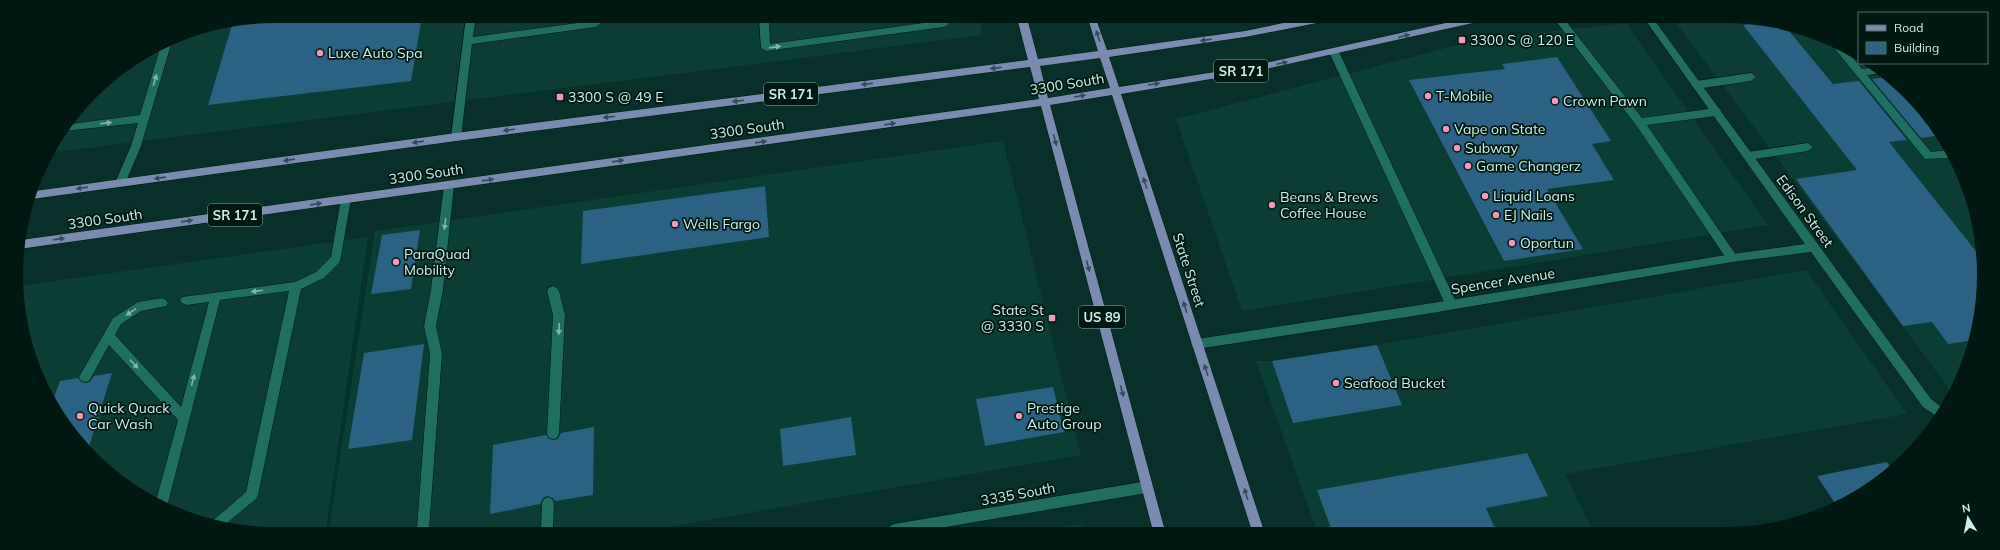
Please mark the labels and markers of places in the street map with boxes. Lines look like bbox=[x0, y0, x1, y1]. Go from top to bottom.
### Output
place label: 3300 S @ 120 E bbox=[1470, 31, 1574, 49]
marker: 3300 S @ 120 E bbox=[1457, 35, 1467, 45]
place label: Luxe Auto Spa bbox=[328, 44, 423, 62]
marker: Luxe Auto Spa bbox=[315, 48, 325, 58]
place label: T-Mobile bbox=[1436, 87, 1492, 105]
place label: 3300 S @ 49 E bbox=[568, 88, 664, 106]
marker: T-Mobile bbox=[1423, 91, 1433, 101]
marker: 3300 S @ 49 E bbox=[555, 92, 565, 102]
place label: Crown Pawn bbox=[1563, 92, 1647, 110]
marker: Crown Pawn bbox=[1550, 96, 1560, 106]
place label: Vape on State bbox=[1454, 120, 1545, 138]
marker: Vape on State bbox=[1441, 124, 1451, 134]
place label: Subway bbox=[1465, 139, 1518, 157]
marker: Subway bbox=[1452, 143, 1462, 153]
place label: Game Changerz bbox=[1476, 157, 1581, 175]
marker: Game Changerz bbox=[1463, 161, 1473, 171]
place label: Liquid Loans bbox=[1493, 187, 1575, 205]
place label: Beans & Brews Coffee House bbox=[1280, 188, 1378, 222]
marker: Liquid Loans bbox=[1480, 191, 1490, 201]
marker: Beans & Brews Coffee House bbox=[1267, 200, 1277, 210]
place label: EJ Nails bbox=[1504, 206, 1553, 224]
marker: EJ Nails bbox=[1491, 210, 1501, 220]
place label: Wells Fargo bbox=[683, 215, 760, 233]
marker: Wells Fargo bbox=[670, 219, 680, 229]
place label: Oportun bbox=[1520, 234, 1574, 252]
marker: Oportun bbox=[1507, 238, 1517, 248]
place label: ParaQuad Mobility bbox=[404, 245, 470, 279]
marker: ParaQuad Mobility bbox=[391, 257, 401, 267]
place label: State St @ 3330 S bbox=[981, 301, 1044, 335]
marker: State St @ 3330 S bbox=[1047, 313, 1057, 323]
place label: Seafood Bucket bbox=[1344, 374, 1445, 392]
marker: Seafood Bucket bbox=[1331, 378, 1341, 388]
place label: Quick Quack Car Wash bbox=[88, 399, 170, 433]
place label: Prestige Auto Group bbox=[1027, 399, 1102, 433]
marker: Quick Quack Car Wash bbox=[75, 411, 85, 421]
marker: Prestige Auto Group bbox=[1014, 411, 1024, 421]

